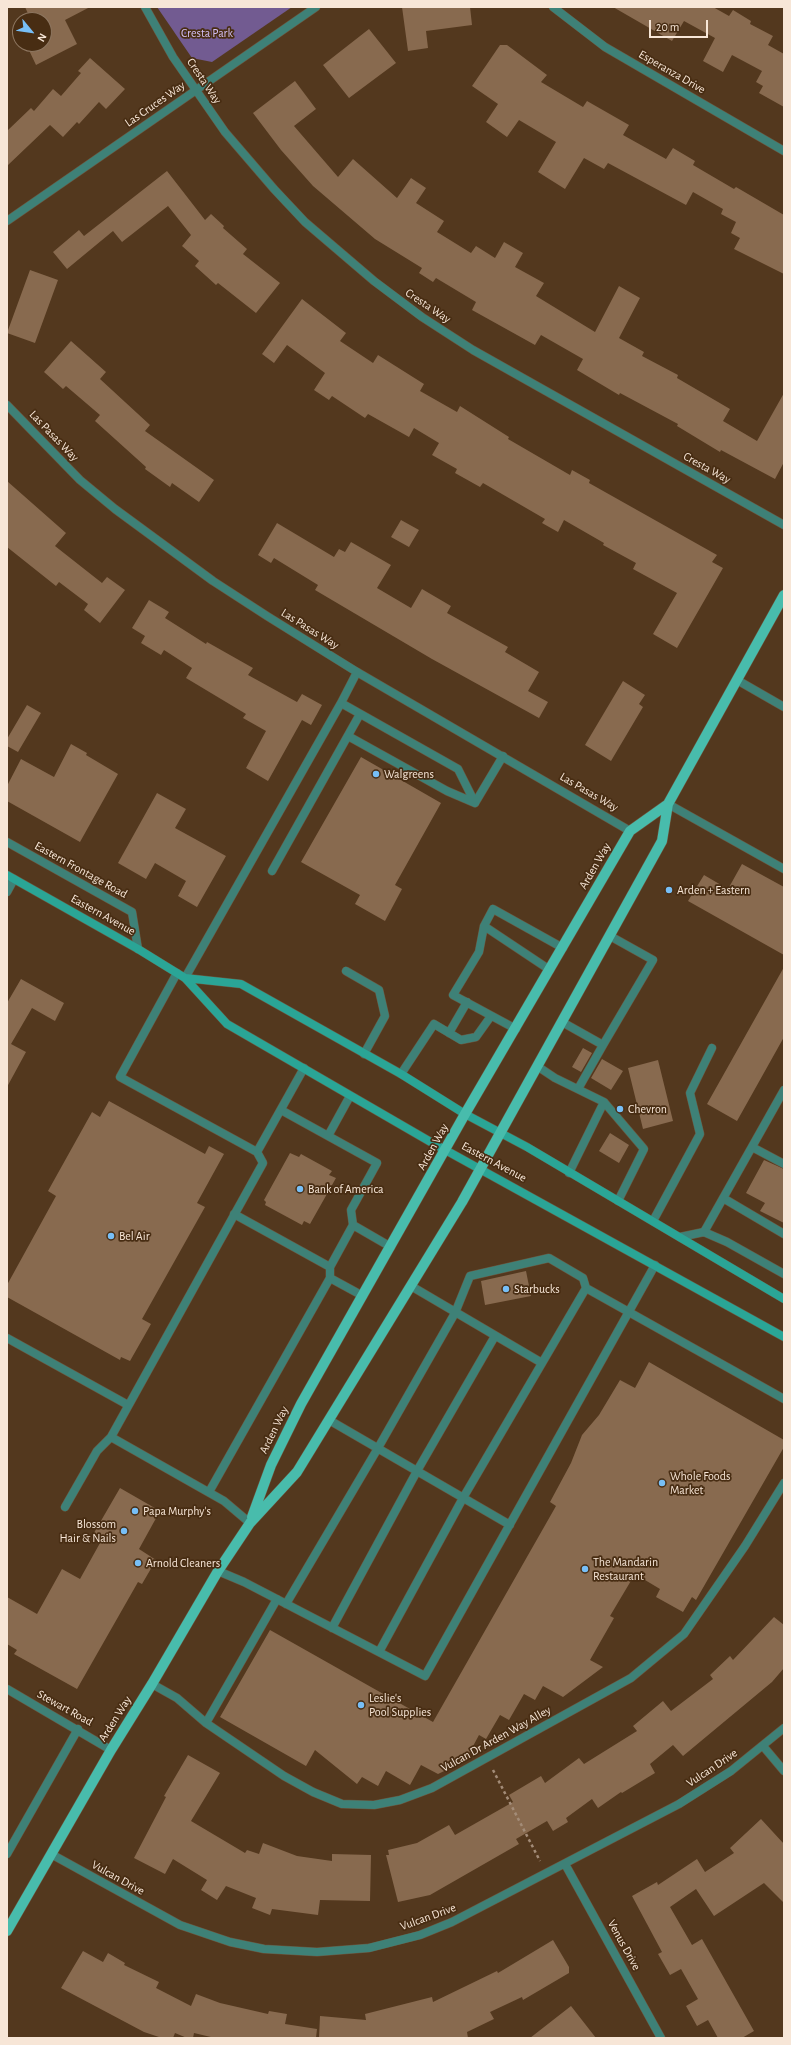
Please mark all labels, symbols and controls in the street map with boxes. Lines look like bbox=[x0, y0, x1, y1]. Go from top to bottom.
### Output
north arrow bbox=[12, 12, 52, 52]
scale bar bbox=[651, 12, 710, 38]
text: 20 m bbox=[656, 21, 679, 33]
park label: Cresta Park bbox=[181, 26, 233, 40]
text: N bbox=[35, 32, 49, 44]
street label: Esperanza Drive bbox=[636, 47, 708, 97]
street label: Cresta Way bbox=[184, 56, 224, 106]
street label: Las Cruces Way bbox=[122, 78, 188, 130]
street label: Cresta Way bbox=[403, 286, 453, 326]
street label: Las Pasas Way bbox=[26, 407, 82, 465]
street label: Cresta Way bbox=[681, 449, 733, 487]
street label: Las Pasas Way bbox=[278, 606, 342, 652]
place label: Walgreens bbox=[384, 767, 434, 781]
marker: Walgreens bbox=[371, 769, 381, 779]
street label: Las Pasas Way bbox=[557, 769, 621, 815]
street label: Eastern Frontage Road bbox=[32, 839, 130, 901]
street label: Arden Way bbox=[576, 840, 614, 892]
place label: Arden + Eastern bbox=[677, 883, 750, 897]
marker: Arden + Eastern bbox=[664, 885, 674, 895]
street label: Eastern Avenue bbox=[68, 891, 138, 939]
place label: Chevron bbox=[628, 1102, 667, 1116]
marker: Chevron bbox=[615, 1104, 625, 1114]
street label: Arden Way bbox=[414, 1121, 452, 1173]
street label: Eastern Avenue bbox=[459, 1139, 529, 1185]
place label: Bank of America bbox=[308, 1182, 384, 1196]
marker: Bank of America bbox=[295, 1184, 305, 1194]
place label: Bel Air bbox=[119, 1229, 150, 1243]
marker: Bel Air bbox=[106, 1231, 116, 1241]
place label: Starbucks bbox=[514, 1282, 560, 1296]
marker: Starbucks bbox=[501, 1284, 511, 1294]
street label: Arden Way bbox=[256, 1404, 292, 1456]
place label: Whole Foods Market bbox=[670, 1469, 730, 1497]
marker: Whole Foods Market bbox=[657, 1478, 667, 1488]
place label: Papa Murphy's bbox=[143, 1504, 211, 1518]
marker: Papa Murphy's bbox=[130, 1506, 140, 1516]
place label: Blossom Hair & Nails bbox=[60, 1517, 116, 1545]
marker: Blossom Hair & Nails bbox=[119, 1526, 129, 1536]
place label: The Mandarin Restaurant bbox=[593, 1555, 658, 1583]
place label: Arnold Cleaners bbox=[146, 1556, 220, 1570]
marker: Arnold Cleaners bbox=[133, 1558, 143, 1568]
marker: The Mandarin Restaurant bbox=[580, 1564, 590, 1574]
street label: Stewart Road bbox=[35, 1687, 95, 1729]
place label: Leslie's Pool Supplies bbox=[369, 1691, 431, 1719]
street label: Arden Way bbox=[95, 1693, 135, 1745]
marker: Leslie's Pool Supplies bbox=[356, 1700, 366, 1710]
street label: Vulcan Dr Arden Way Alley bbox=[438, 1703, 554, 1775]
street label: Vulcan Drive bbox=[684, 1746, 740, 1790]
street label: Vulcan Drive bbox=[89, 1858, 147, 1898]
street label: Vulcan Drive bbox=[398, 1900, 458, 1934]
street label: Venus Drive bbox=[604, 1917, 644, 1973]

